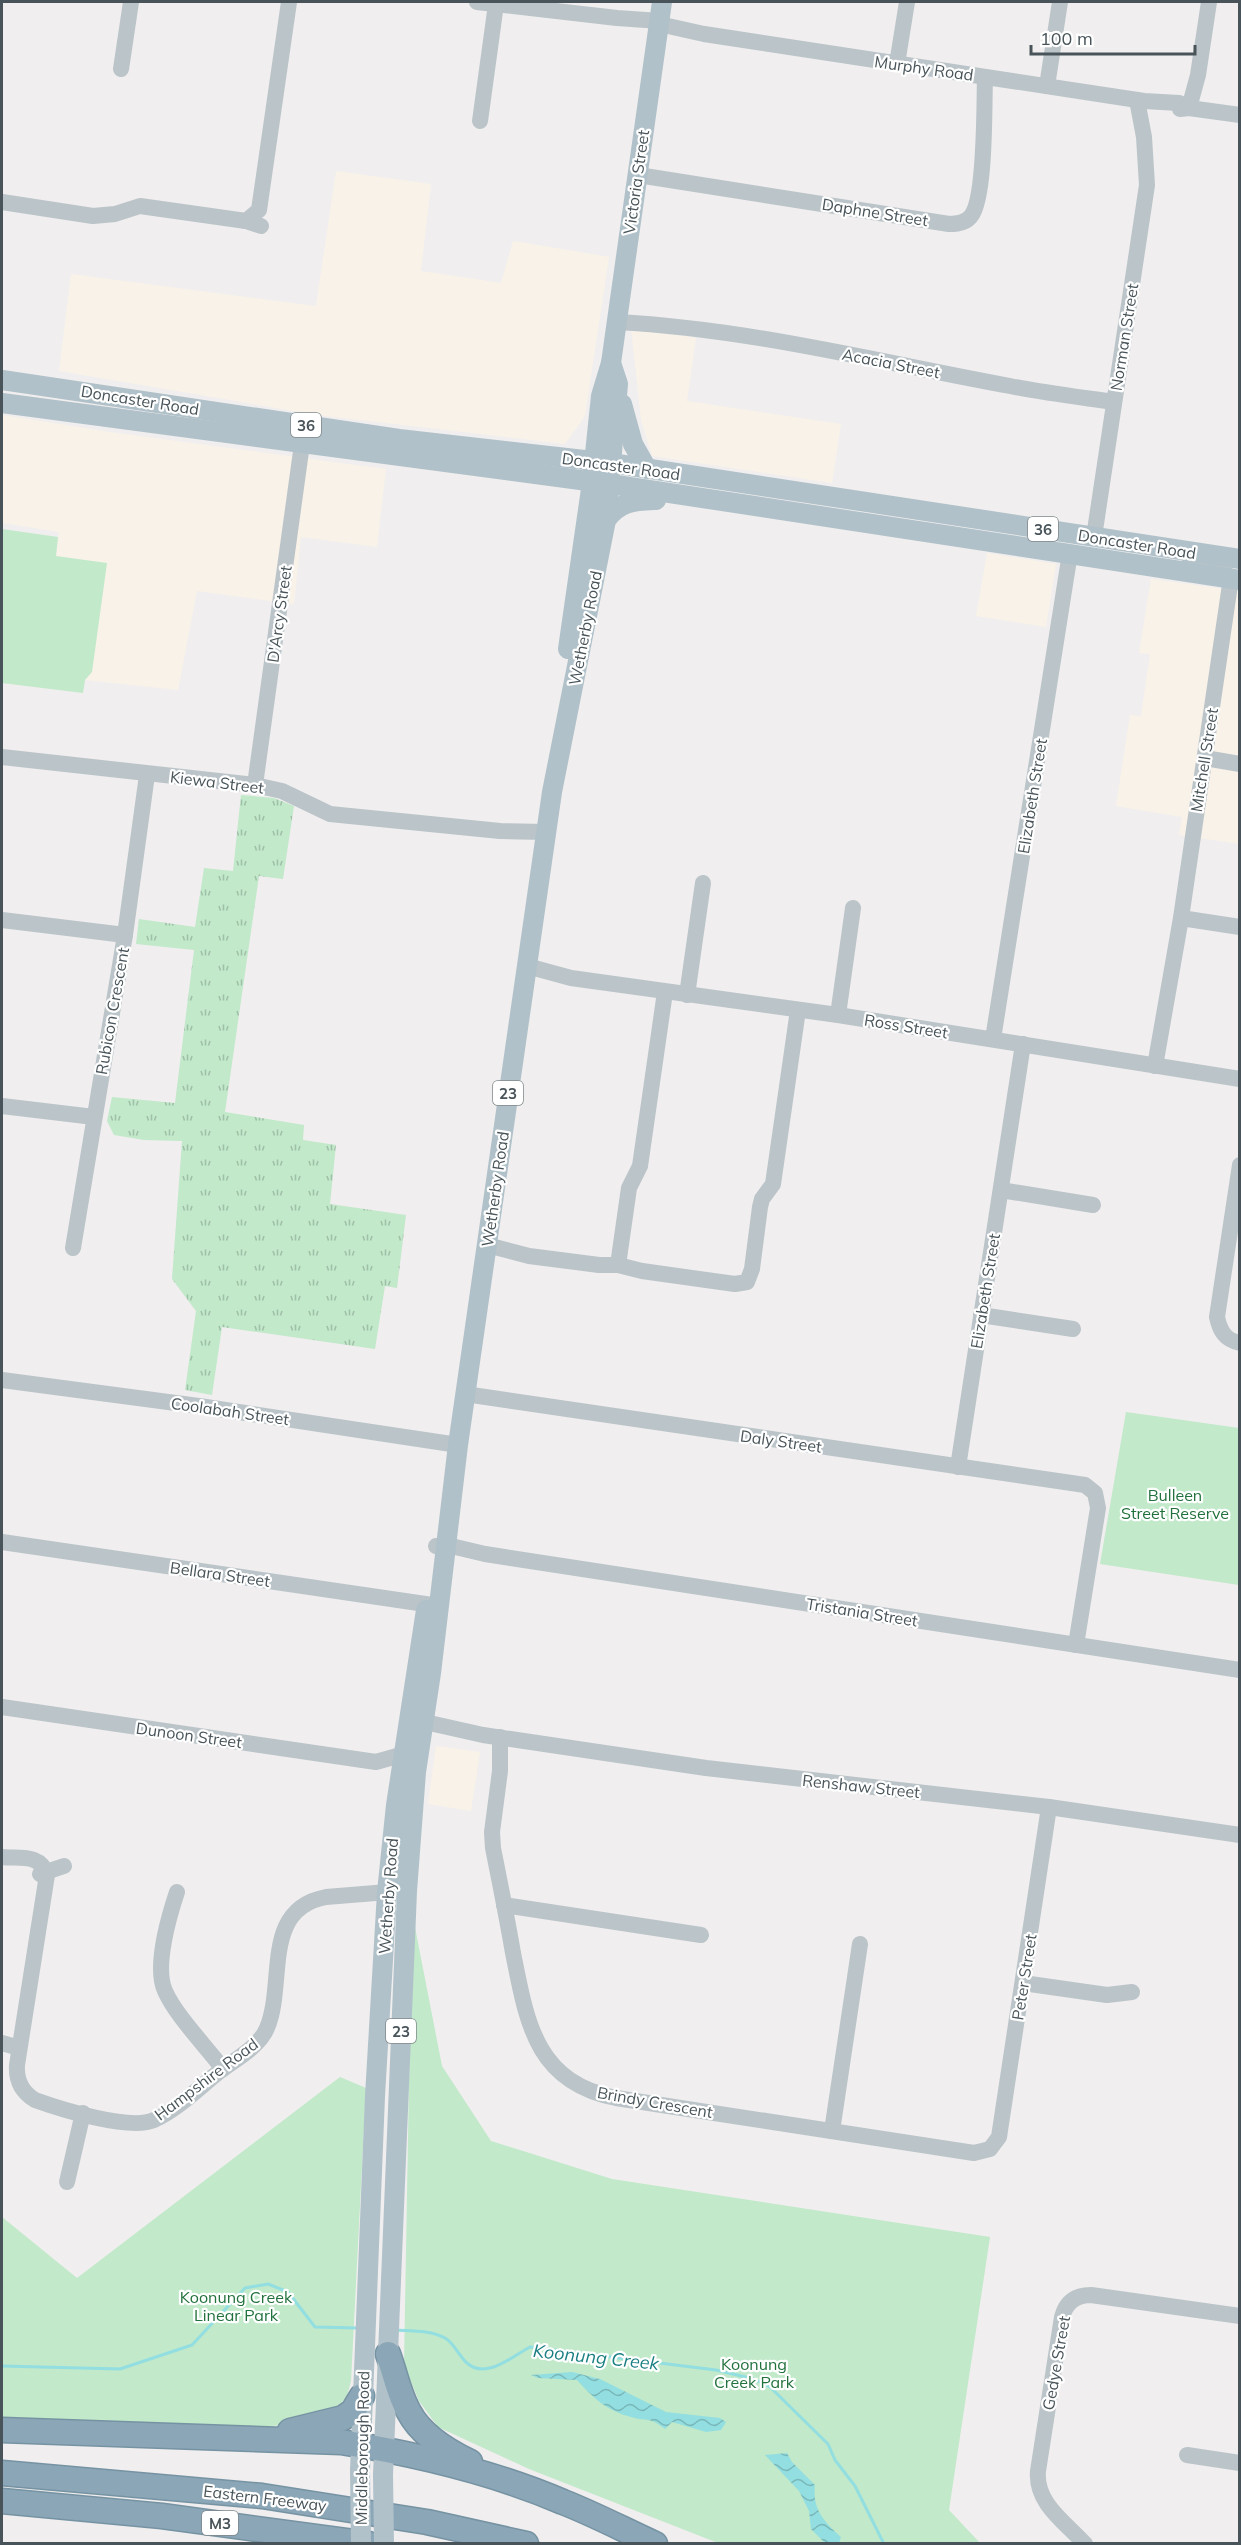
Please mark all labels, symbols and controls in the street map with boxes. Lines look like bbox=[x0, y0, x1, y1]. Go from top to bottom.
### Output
scale bar bbox=[1031, 18, 1194, 56]
text: 100 m bbox=[1040, 27, 1093, 50]
street label: Murphy Road bbox=[873, 51, 975, 85]
street label: Victoria Street bbox=[619, 128, 653, 235]
street label: Daphne Street bbox=[821, 194, 930, 230]
street label: Norman Street bbox=[1106, 282, 1142, 392]
street label: Acacia Street bbox=[841, 344, 942, 382]
street label: Doncaster Road bbox=[80, 381, 200, 419]
road number: 36 bbox=[291, 413, 321, 437]
street label: Doncaster Road bbox=[561, 448, 681, 484]
road number: 36 bbox=[1028, 517, 1058, 541]
street label: Doncaster Road bbox=[1077, 525, 1197, 563]
street label: D'Arcy Street bbox=[262, 564, 296, 664]
street label: Wetherby Road bbox=[564, 569, 606, 687]
street label: Mitchell Street bbox=[1186, 706, 1222, 813]
street label: Elizabeth Street bbox=[1013, 736, 1051, 855]
street label: Kiewa Street bbox=[169, 766, 265, 798]
street label: Rubicon Crescent bbox=[91, 945, 133, 1076]
street label: Ross Street bbox=[863, 1010, 950, 1043]
road number: 23 bbox=[493, 1081, 523, 1105]
street label: Wetherby Road bbox=[477, 1130, 513, 1248]
street label: Elizabeth Street bbox=[966, 1231, 1004, 1350]
street label: Coolabah Street bbox=[170, 1393, 291, 1429]
street label: Daly Street bbox=[739, 1425, 824, 1457]
park label: Bulleen Street Reserve bbox=[1121, 1485, 1229, 1523]
street label: Bellara Street bbox=[169, 1557, 272, 1591]
street label: Tristania Street bbox=[805, 1593, 919, 1631]
street label: Dunoon Street bbox=[135, 1718, 244, 1752]
street label: Renshaw Street bbox=[801, 1770, 921, 1802]
street label: Wetherby Road bbox=[374, 1837, 402, 1955]
street label: Peter Street bbox=[1007, 1932, 1041, 2022]
road number: 23 bbox=[386, 2019, 416, 2043]
street label: Hampshire Road bbox=[150, 2034, 262, 2124]
street label: Brindy Crescent bbox=[596, 2082, 715, 2122]
park label: Koonung Creek Linear Park bbox=[180, 2287, 293, 2325]
street label: Gedye Street bbox=[1038, 2314, 1074, 2412]
water label: Koonung Creek bbox=[532, 2339, 661, 2375]
park label: Koonung Creek Park bbox=[714, 2354, 795, 2392]
street label: Middleborough Road bbox=[351, 2371, 373, 2525]
street label: Eastern Freeway bbox=[202, 2481, 328, 2516]
road number: M3 bbox=[202, 2511, 238, 2535]

